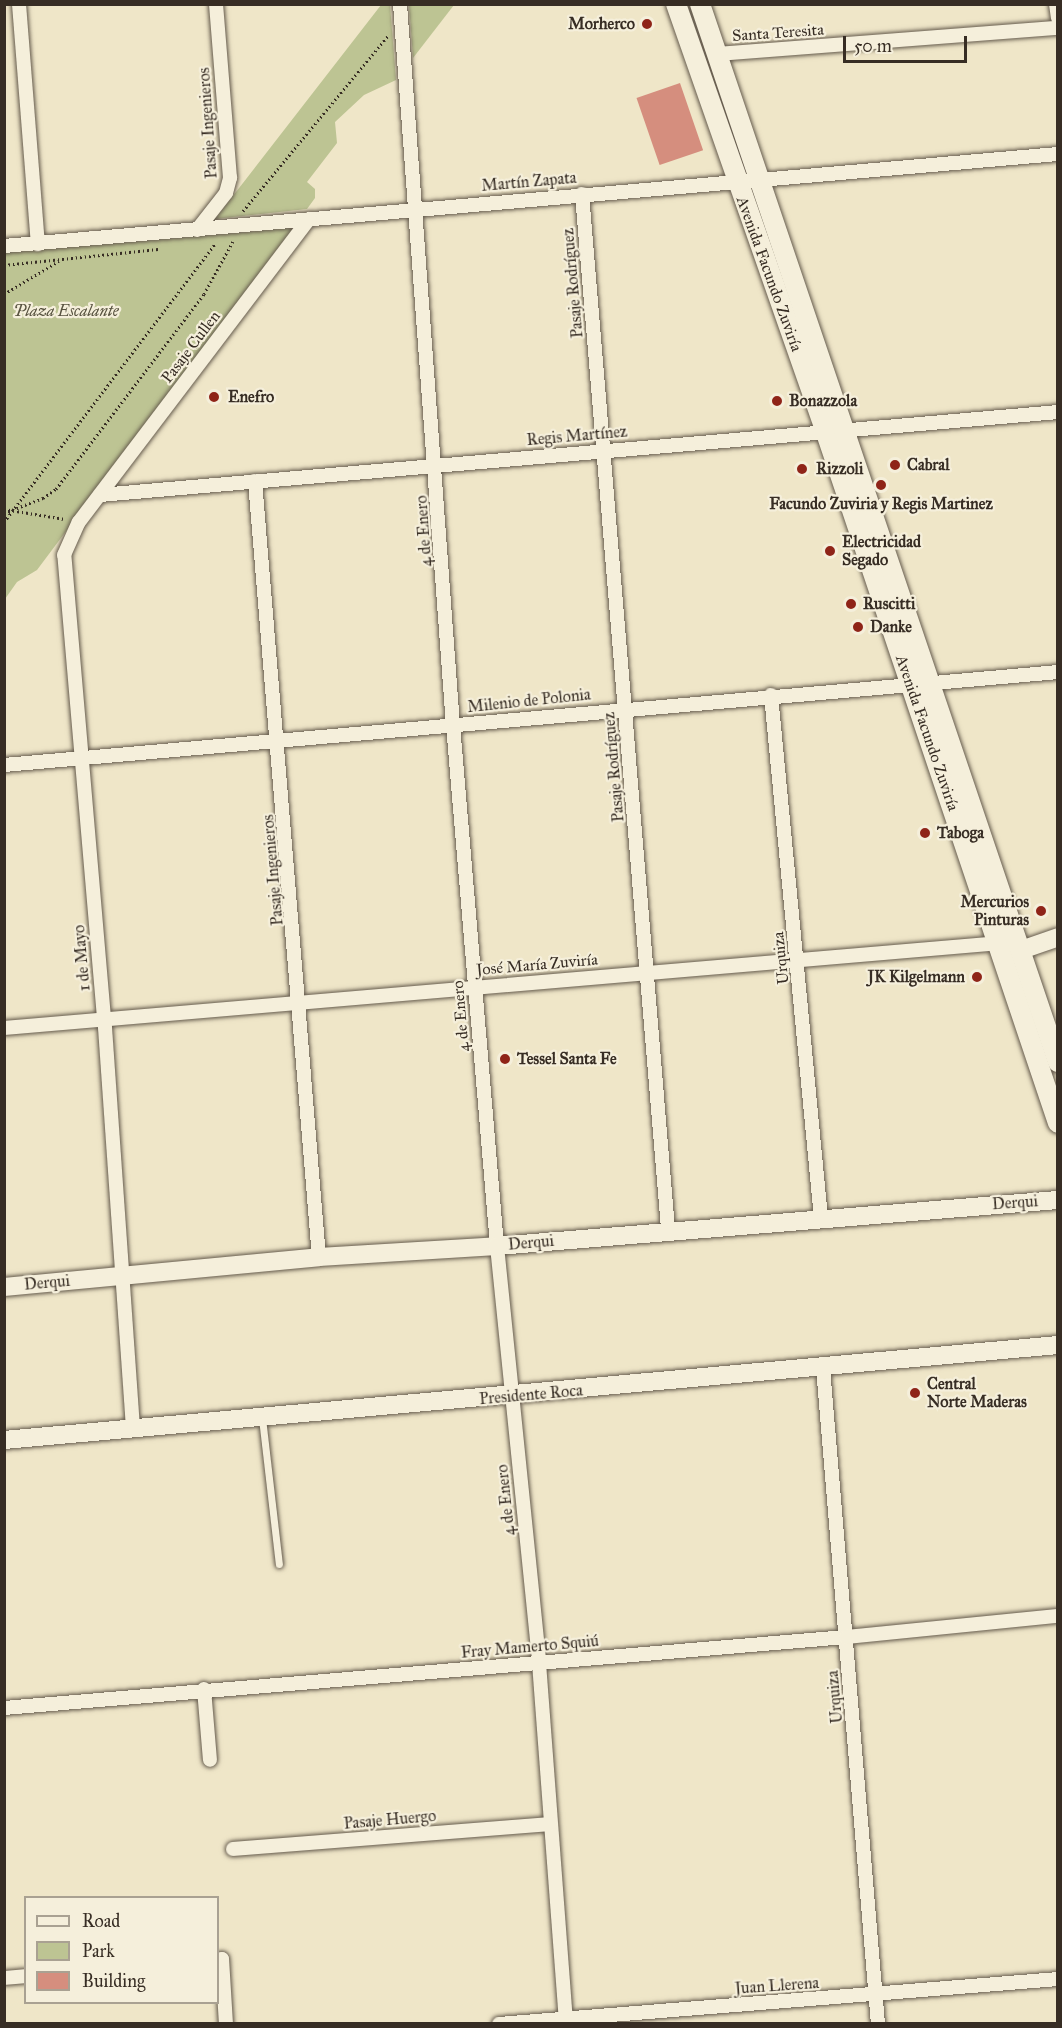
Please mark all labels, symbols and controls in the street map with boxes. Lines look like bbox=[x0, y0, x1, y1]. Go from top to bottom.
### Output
place label: Morherco bbox=[568, 14, 635, 34]
marker: Morherco bbox=[640, 17, 654, 31]
street label: Santa Teresita bbox=[732, 20, 824, 46]
scale bar bbox=[846, 24, 970, 62]
text: 50 m bbox=[854, 35, 892, 57]
street label: Pasaje Ingenieros bbox=[195, 67, 221, 179]
street label: Martín Zapata bbox=[481, 168, 577, 196]
street label: Avenida Facundo Zuviría bbox=[732, 194, 806, 354]
street label: Pasaje Rodríguez bbox=[559, 227, 587, 339]
park label: Plaza Escalante bbox=[13, 301, 119, 321]
street label: Pasaje Cullen bbox=[158, 307, 224, 387]
place label: Enefro bbox=[228, 387, 274, 407]
marker: Enefro bbox=[205, 388, 223, 406]
place label: Bonazzola bbox=[789, 391, 857, 411]
marker: Bonazzola bbox=[770, 394, 784, 408]
street label: Regis Martínez bbox=[526, 422, 628, 450]
place label: Cabral bbox=[907, 455, 949, 475]
marker: Cabral bbox=[888, 458, 902, 472]
place label: Rizzoli bbox=[816, 459, 863, 479]
marker: Rizzoli bbox=[793, 460, 811, 478]
marker: Facundo Zuviria y Regis Martinez bbox=[874, 478, 888, 492]
place label: Facundo Zuviria y Regis Martinez bbox=[769, 494, 993, 514]
street label: 4 de Enero bbox=[412, 495, 436, 567]
place label: Electricidad Segado bbox=[842, 532, 921, 570]
marker: Electricidad Segado bbox=[823, 544, 837, 558]
place label: Ruscitti bbox=[863, 594, 915, 614]
marker: Ruscitti bbox=[844, 597, 858, 611]
place label: Danke bbox=[870, 617, 912, 637]
marker: Danke bbox=[851, 620, 865, 634]
street label: Avenida Facundo Zuviría bbox=[891, 652, 963, 814]
street label: Milenio de Polonia bbox=[466, 685, 592, 717]
street label: Pasaje Rodríguez bbox=[600, 711, 628, 823]
street label: Pasaje Ingenieros bbox=[259, 814, 287, 926]
place label: Taboga bbox=[937, 823, 984, 843]
marker: Taboga bbox=[918, 826, 932, 840]
place label: Mercurios Pinturas bbox=[960, 892, 1029, 930]
marker: Mercurios Pinturas bbox=[1034, 904, 1048, 918]
street label: 1 de Mayo bbox=[70, 924, 94, 992]
street label: Urquiza bbox=[769, 931, 793, 985]
street label: José María Zuviría bbox=[475, 950, 599, 980]
place label: JK Kilgelmann bbox=[868, 967, 965, 987]
marker: JK Kilgelmann bbox=[970, 970, 984, 984]
street label: 4 de Enero bbox=[448, 980, 474, 1052]
place label: Tessel Santa Fe bbox=[517, 1049, 617, 1069]
marker: Tessel Santa Fe bbox=[498, 1052, 512, 1066]
street label: Derqui bbox=[991, 1192, 1039, 1214]
street label: Derqui bbox=[507, 1231, 555, 1255]
street label: Derqui bbox=[23, 1271, 71, 1295]
place label: Central Norte Maderas bbox=[927, 1374, 1027, 1412]
street label: Presidente Roca bbox=[479, 1381, 583, 1409]
marker: Central Norte Maderas bbox=[908, 1386, 922, 1400]
street label: 4 de Enero bbox=[493, 1464, 519, 1536]
street label: Fray Mamerto Squiú bbox=[460, 1631, 600, 1663]
street label: Urquiza bbox=[823, 1670, 847, 1724]
street label: Pasaje Huergo bbox=[343, 1806, 437, 1834]
legend bbox=[24, 1896, 219, 2004]
text: Road bbox=[82, 1910, 120, 1932]
text: Park bbox=[82, 1940, 115, 1962]
text: Building bbox=[82, 1970, 145, 1992]
street label: Juan Llerena bbox=[734, 1973, 820, 1999]

